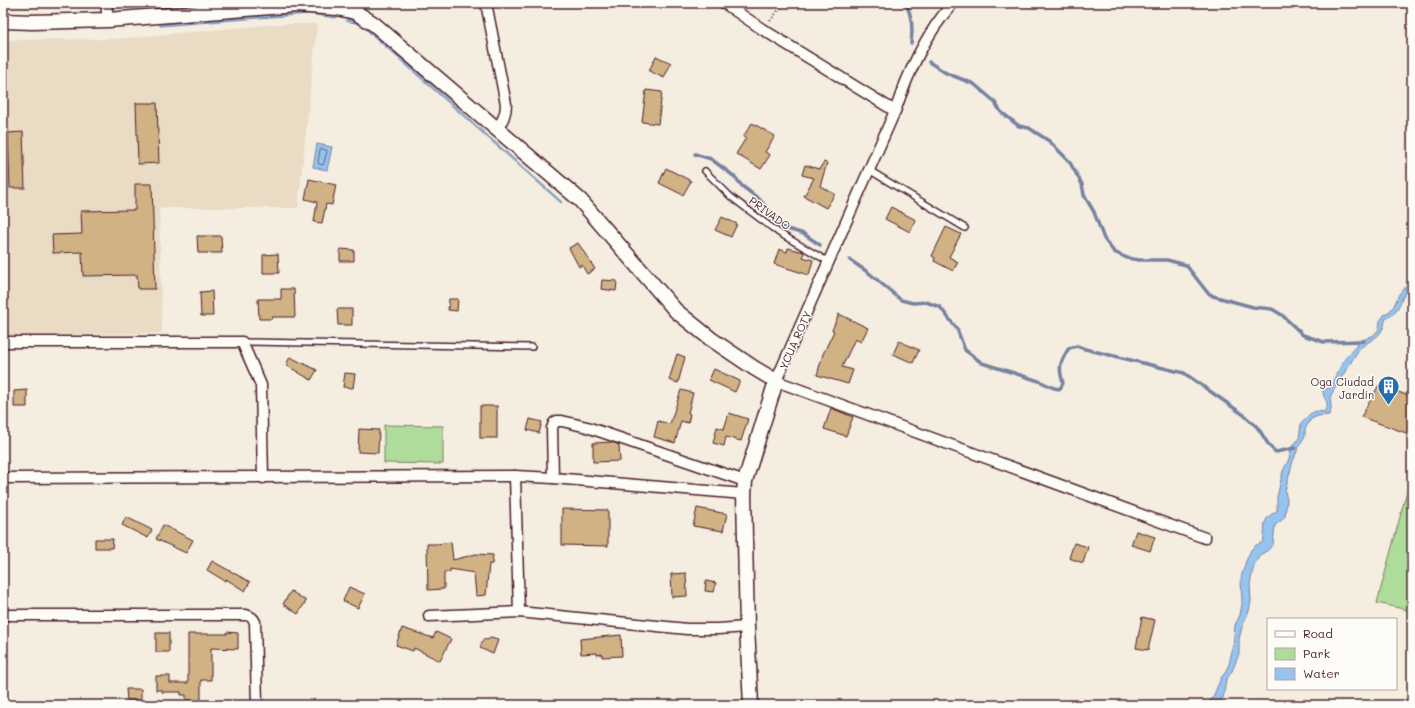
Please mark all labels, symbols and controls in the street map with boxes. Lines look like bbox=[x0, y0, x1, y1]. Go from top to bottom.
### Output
street label: PRIVADO bbox=[746, 193, 794, 233]
street label: YCUA ROTY bbox=[775, 308, 815, 372]
place label: Oga Ciudad Jardín bbox=[1310, 374, 1374, 402]
building icon: Oga Ciudad Jardín bbox=[1376, 374, 1402, 407]
legend bbox=[1267, 618, 1397, 690]
text: Road bbox=[1303, 625, 1333, 641]
text: Park bbox=[1303, 645, 1330, 661]
text: Water bbox=[1303, 665, 1340, 681]

